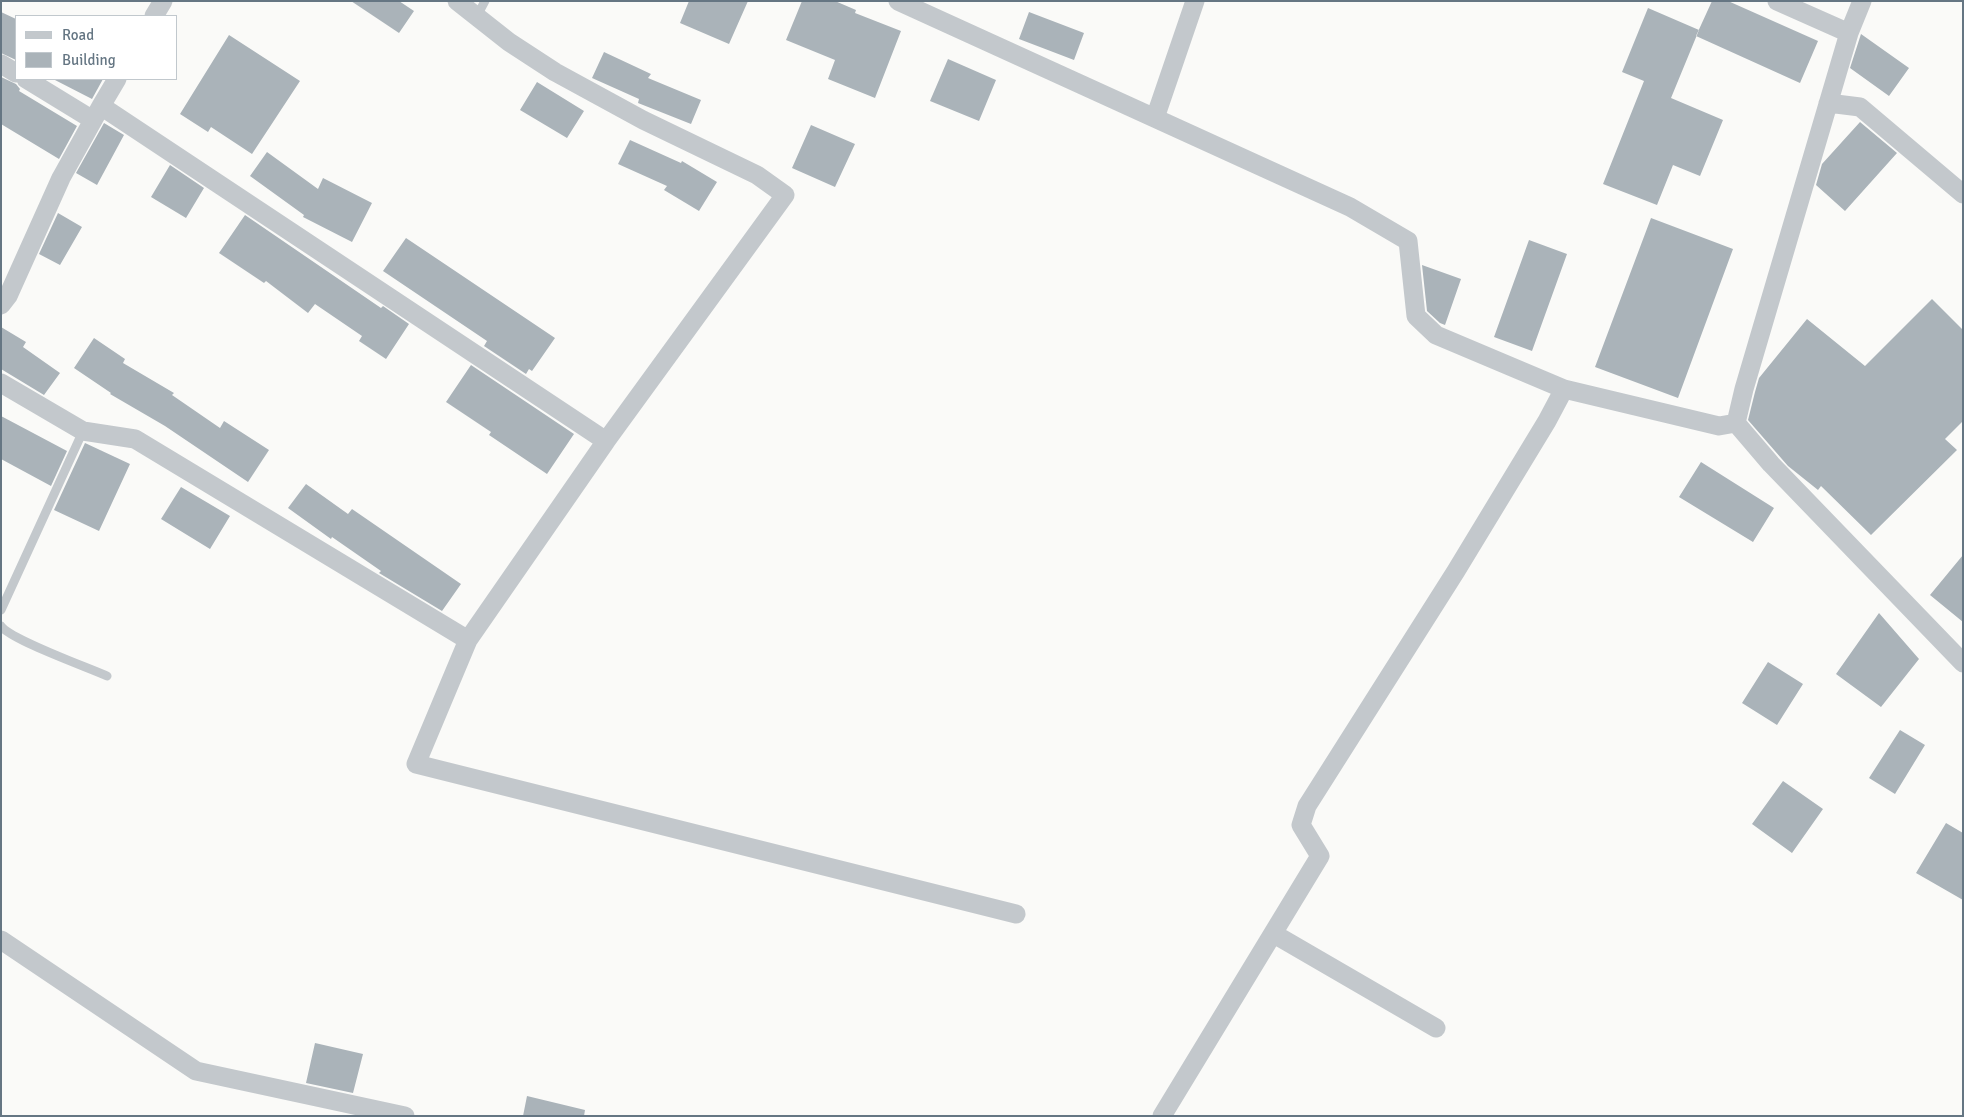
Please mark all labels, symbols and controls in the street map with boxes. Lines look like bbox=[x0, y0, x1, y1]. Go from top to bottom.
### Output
legend bbox=[15, 15, 178, 80]
text: Road bbox=[62, 26, 94, 44]
text: Building bbox=[62, 51, 116, 69]

